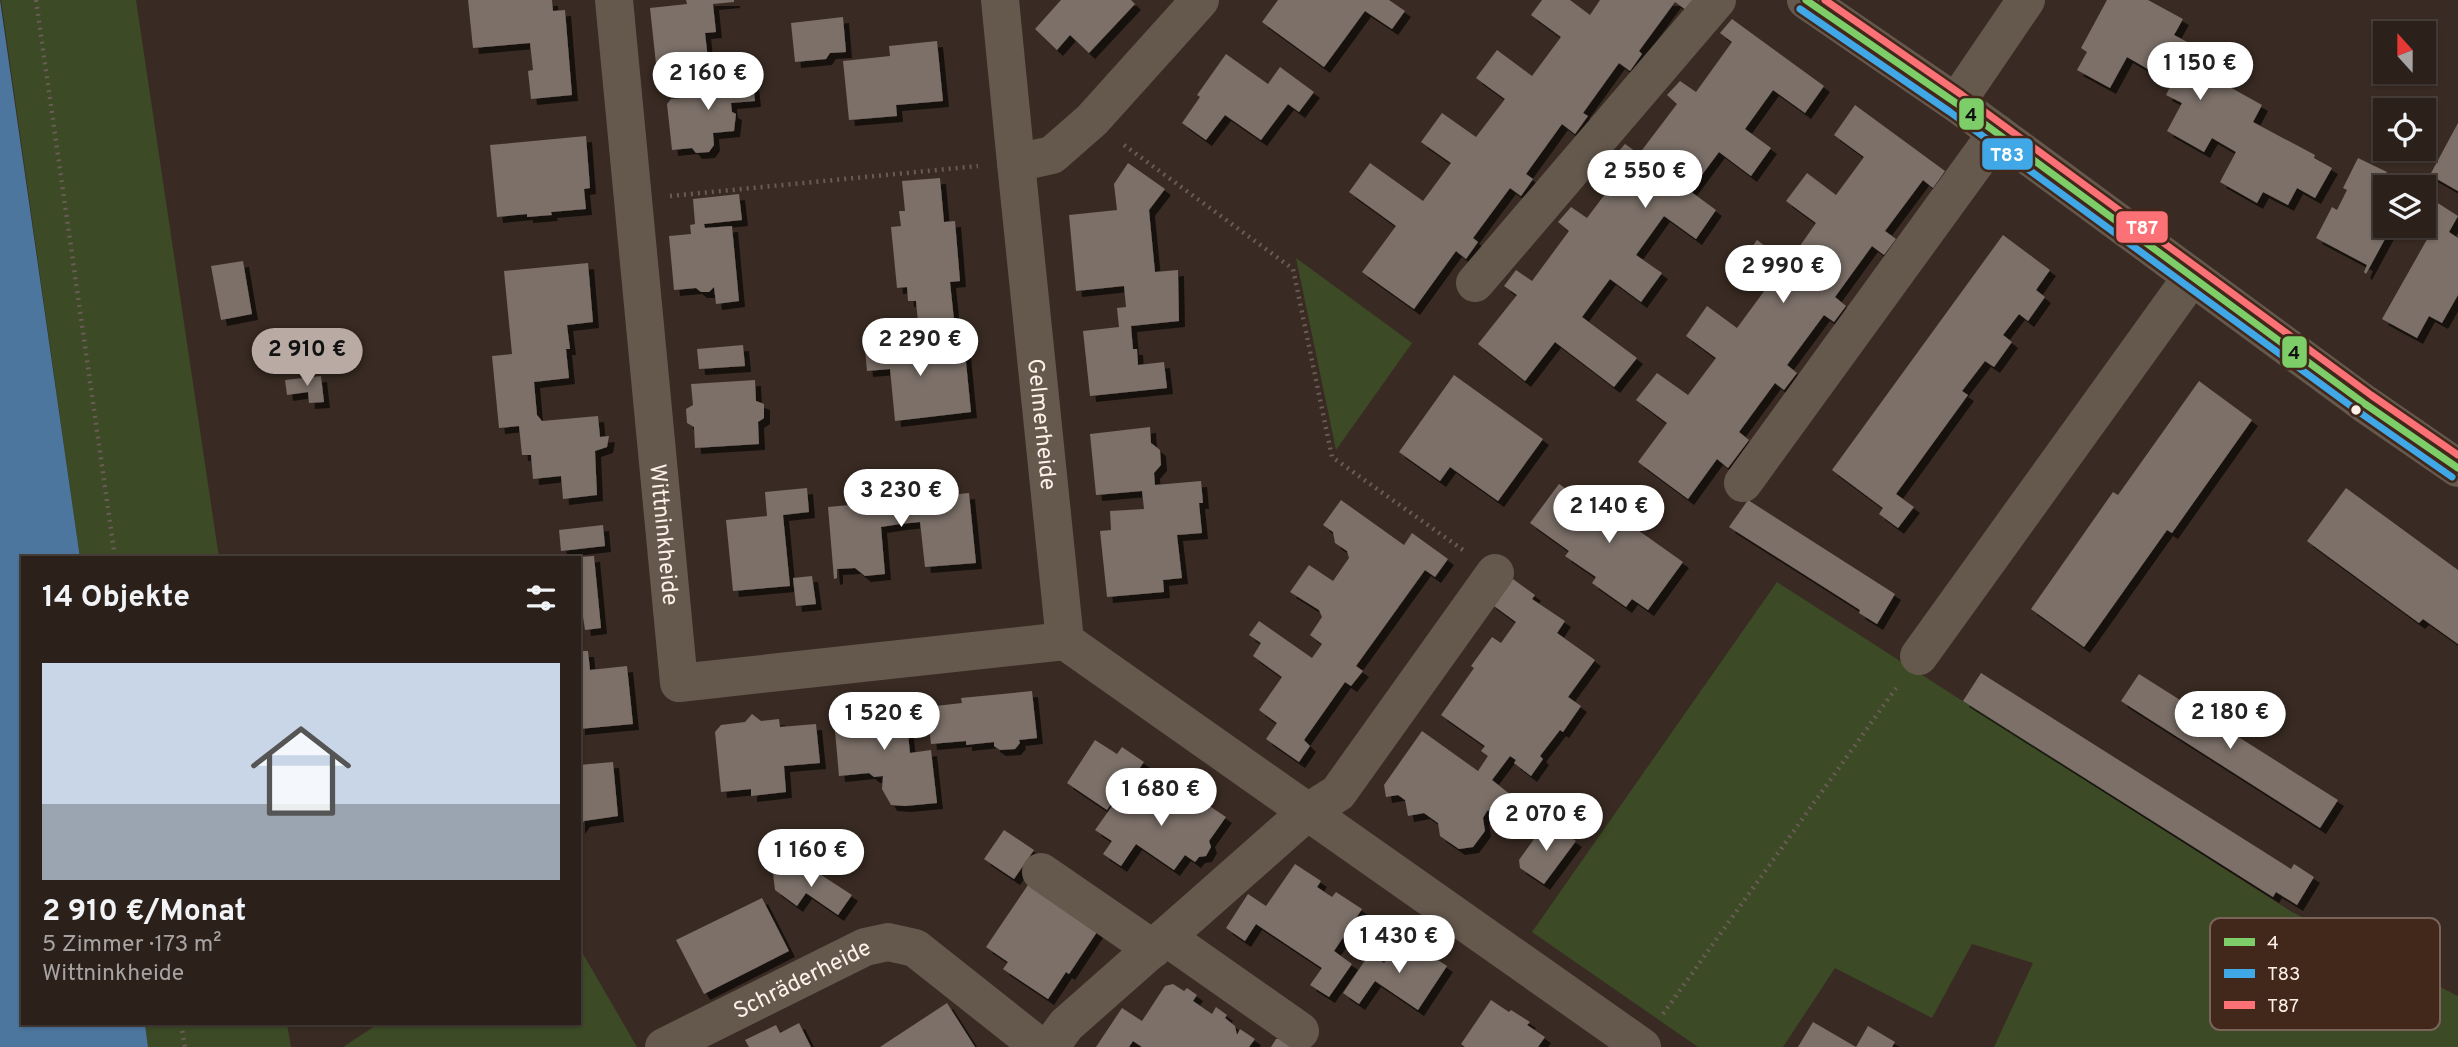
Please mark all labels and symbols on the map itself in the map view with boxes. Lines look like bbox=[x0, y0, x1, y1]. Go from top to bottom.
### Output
north arrow bbox=[2373, 21, 2436, 84]
pin: 1 150 € bbox=[2135, 42, 2265, 102]
pin: 2 160 € bbox=[643, 52, 773, 112]
line badge: 4 bbox=[1958, 97, 1985, 131]
text: 4 bbox=[1965, 104, 1977, 128]
line badge: T83 bbox=[1981, 137, 2034, 171]
text: T83 bbox=[1990, 144, 2024, 168]
pin: 2 550 € bbox=[1580, 150, 1710, 210]
line badge: T87 bbox=[2115, 210, 2169, 244]
text: T87 bbox=[2126, 217, 2158, 241]
pin: 2 990 € bbox=[1718, 246, 1848, 305]
pin: 2 290 € bbox=[855, 318, 985, 378]
pin: 2 910 € bbox=[242, 328, 372, 388]
line badge: 4 bbox=[2281, 335, 2308, 369]
text: 4 bbox=[2288, 342, 2300, 366]
street label: Gelmerheide bbox=[1019, 357, 1061, 492]
unlabelled marker bbox=[2349, 403, 2363, 417]
street label: Wittninkheide bbox=[641, 463, 684, 607]
pin: 3 230 € bbox=[836, 470, 966, 529]
pin: 2 140 € bbox=[1544, 486, 1674, 545]
pin: 1 520 € bbox=[819, 692, 949, 752]
pin: 2 180 € bbox=[2165, 692, 2295, 751]
pin: 1 680 € bbox=[1096, 768, 1226, 828]
pin: 2 070 € bbox=[1481, 794, 1611, 853]
pin: 1 160 € bbox=[746, 830, 876, 889]
pin: 1 430 € bbox=[1334, 916, 1464, 975]
legend bbox=[2210, 918, 2440, 1030]
text: 4 bbox=[2267, 932, 2279, 956]
street label: Schräderheide bbox=[729, 934, 877, 1027]
text: T83 bbox=[2267, 963, 2301, 987]
text: T87 bbox=[2267, 995, 2299, 1019]

